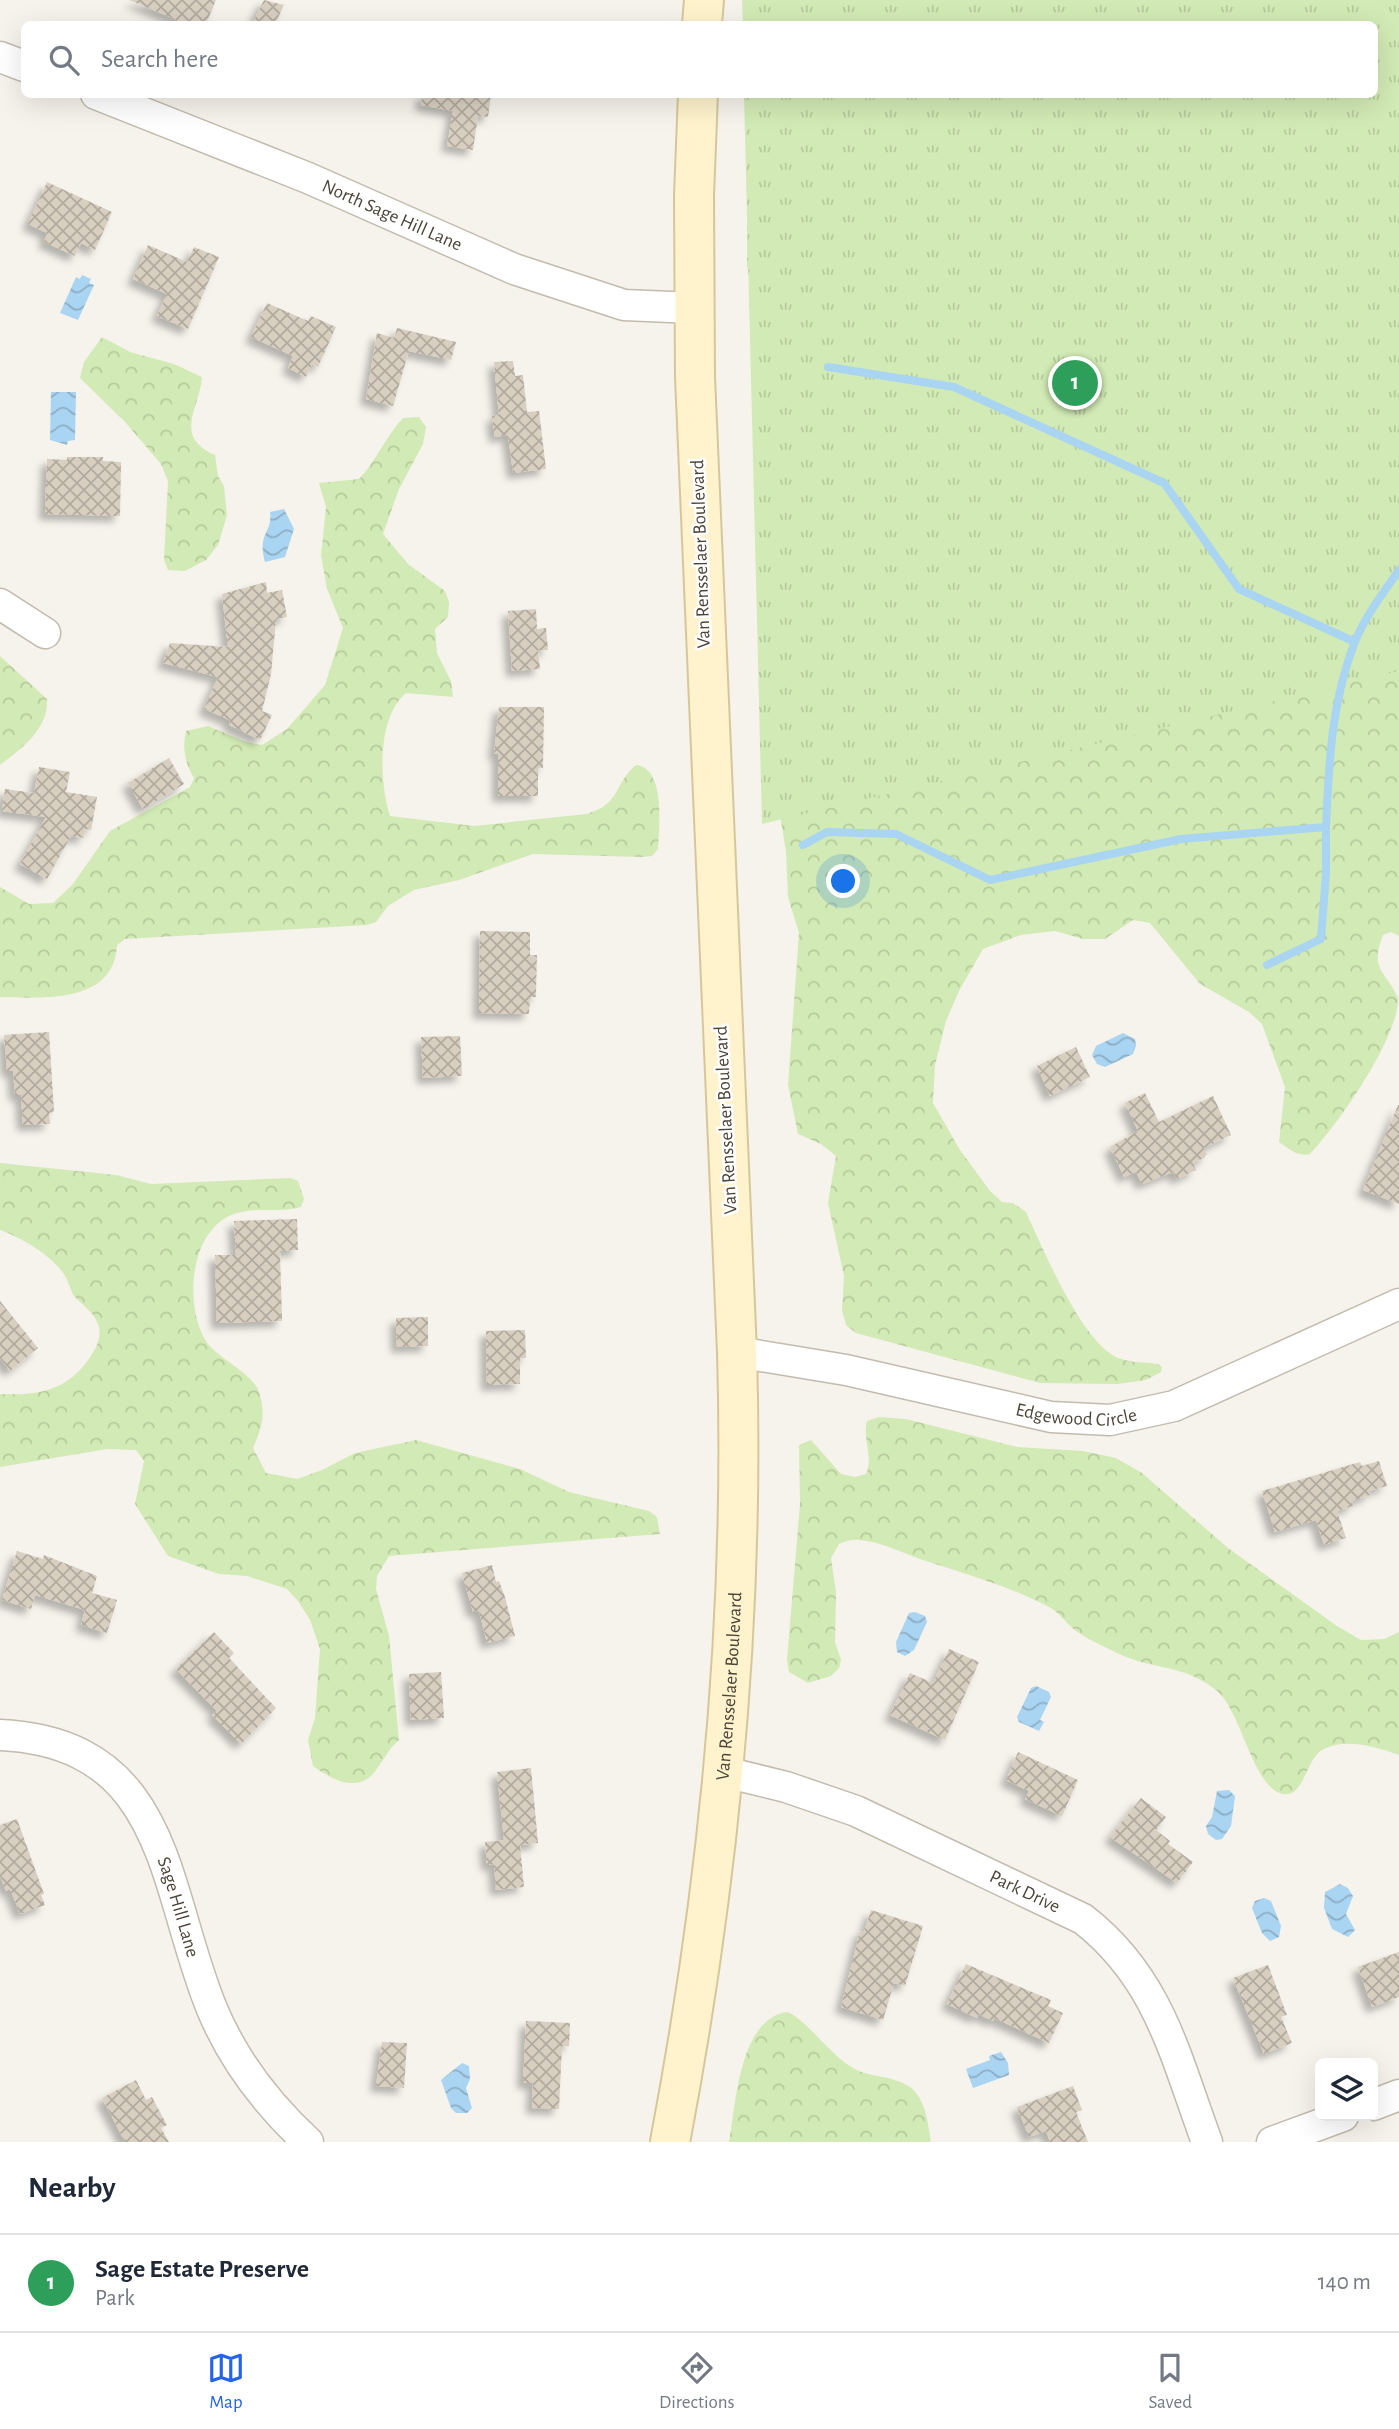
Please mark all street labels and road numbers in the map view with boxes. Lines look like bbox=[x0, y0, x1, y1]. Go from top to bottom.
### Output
street label: North Sage Hill Lane bbox=[319, 176, 465, 254]
street label: Van Rensselaer Boulevard bbox=[688, 459, 714, 649]
street label: Van Rensselaer Boulevard bbox=[712, 1025, 740, 1215]
street label: Edgewood Circle bbox=[1014, 1400, 1139, 1430]
street label: Van Rensselaer Boulevard bbox=[713, 1591, 745, 1781]
street label: Sage Hill Lane bbox=[154, 1854, 203, 1959]
street label: Park Drive bbox=[987, 1867, 1063, 1916]

